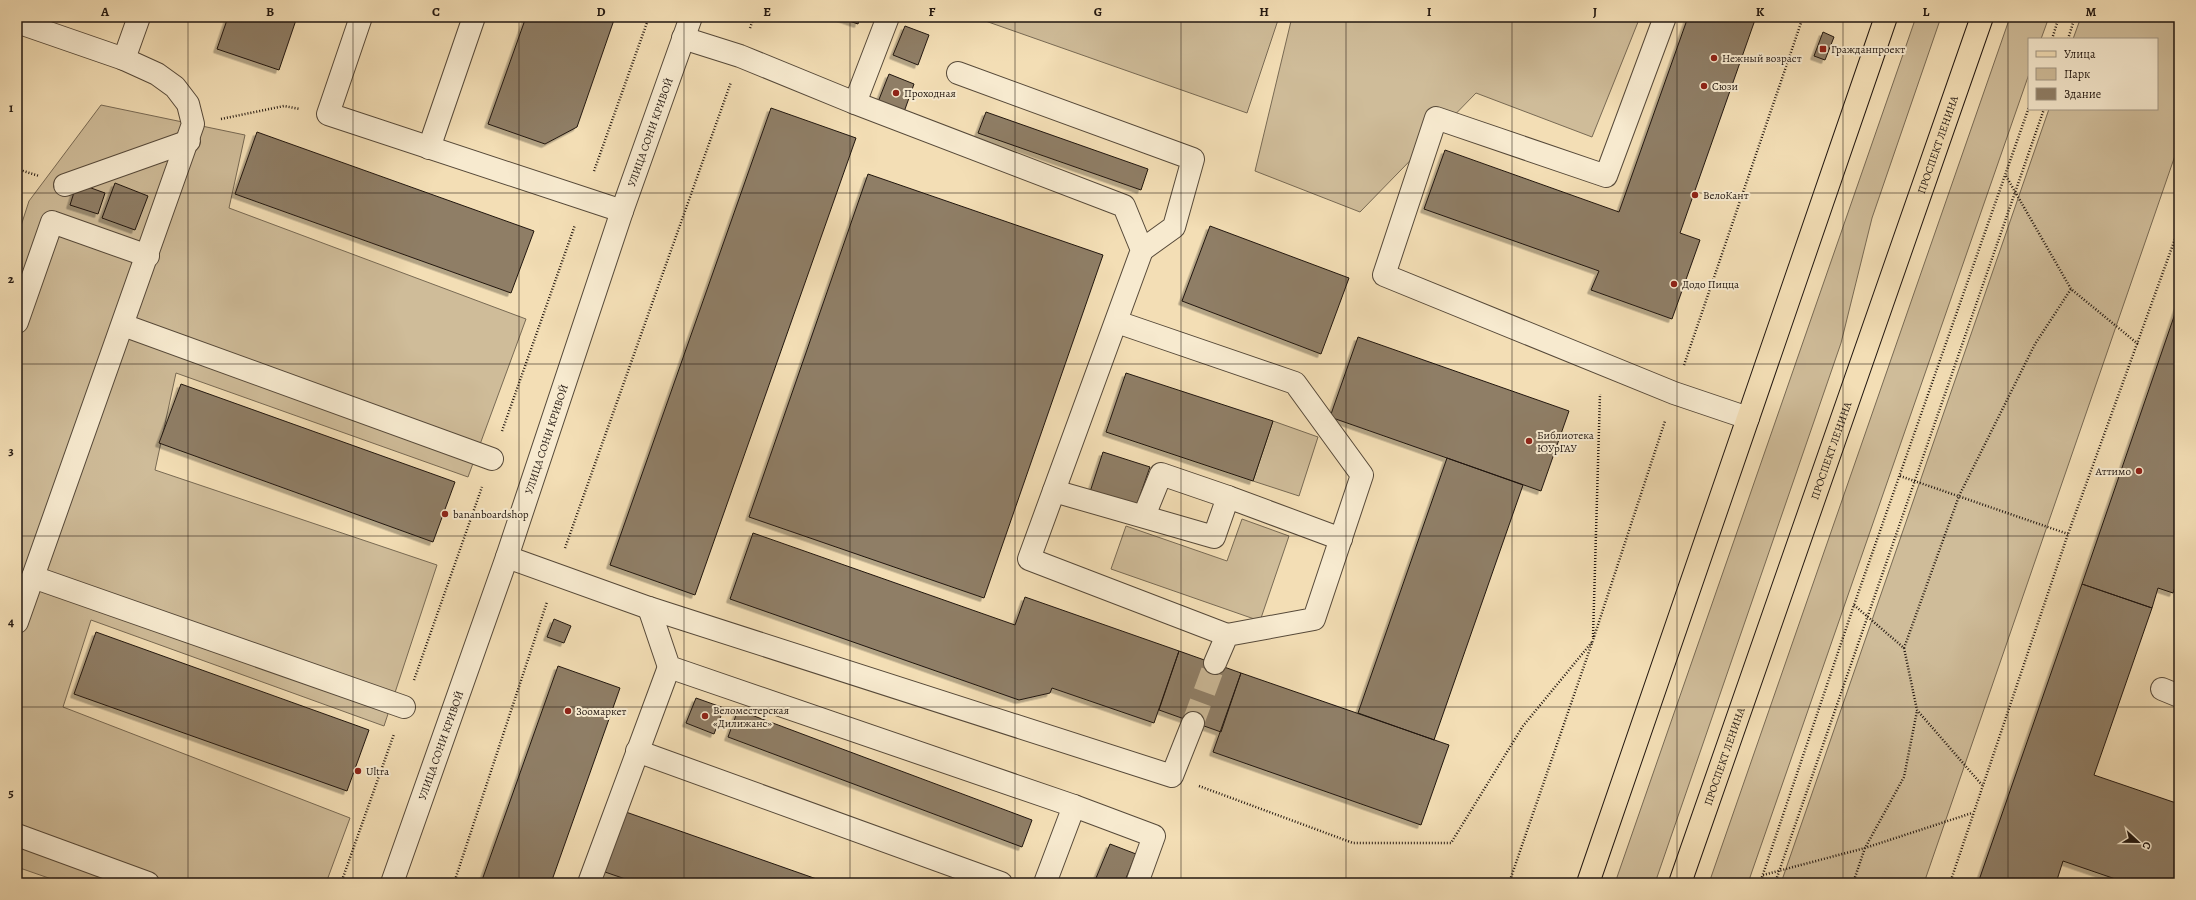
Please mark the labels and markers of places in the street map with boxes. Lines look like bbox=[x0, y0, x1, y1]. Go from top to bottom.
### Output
place label: Гражданпроект bbox=[1831, 42, 1905, 57]
marker: Гражданпроект bbox=[1818, 44, 1828, 54]
place label: Нежный возраст bbox=[1722, 51, 1802, 66]
marker: Нежный возраст bbox=[1709, 53, 1719, 63]
place label: Сюзи bbox=[1712, 79, 1738, 94]
marker: Сюзи bbox=[1699, 81, 1709, 91]
place label: Проходная bbox=[904, 86, 956, 101]
marker: Проходная bbox=[891, 88, 901, 98]
place label: ВелоКант bbox=[1703, 188, 1749, 203]
marker: ВелоКант bbox=[1690, 190, 1700, 200]
place label: Додо Пицца bbox=[1682, 277, 1740, 292]
marker: Додо Пицца bbox=[1669, 279, 1679, 289]
place label: Библиотека ЮУрГАУ bbox=[1537, 428, 1595, 456]
marker: Библиотека ЮУрГАУ bbox=[1524, 436, 1534, 446]
place label: Аттимо bbox=[2094, 464, 2131, 479]
marker: Аттимо bbox=[2134, 466, 2144, 476]
place label: bananboardshop bbox=[453, 507, 529, 522]
marker: bananboardshop bbox=[440, 509, 450, 519]
place label: Веломестерская «Дилижанс» bbox=[713, 703, 789, 731]
place label: Зоомаркет bbox=[576, 704, 627, 719]
marker: Зоомаркет bbox=[563, 706, 573, 716]
marker: Веломестерская «Дилижанс» bbox=[700, 711, 710, 721]
place label: Ultra bbox=[366, 764, 390, 779]
marker: Ultra bbox=[353, 766, 363, 776]

